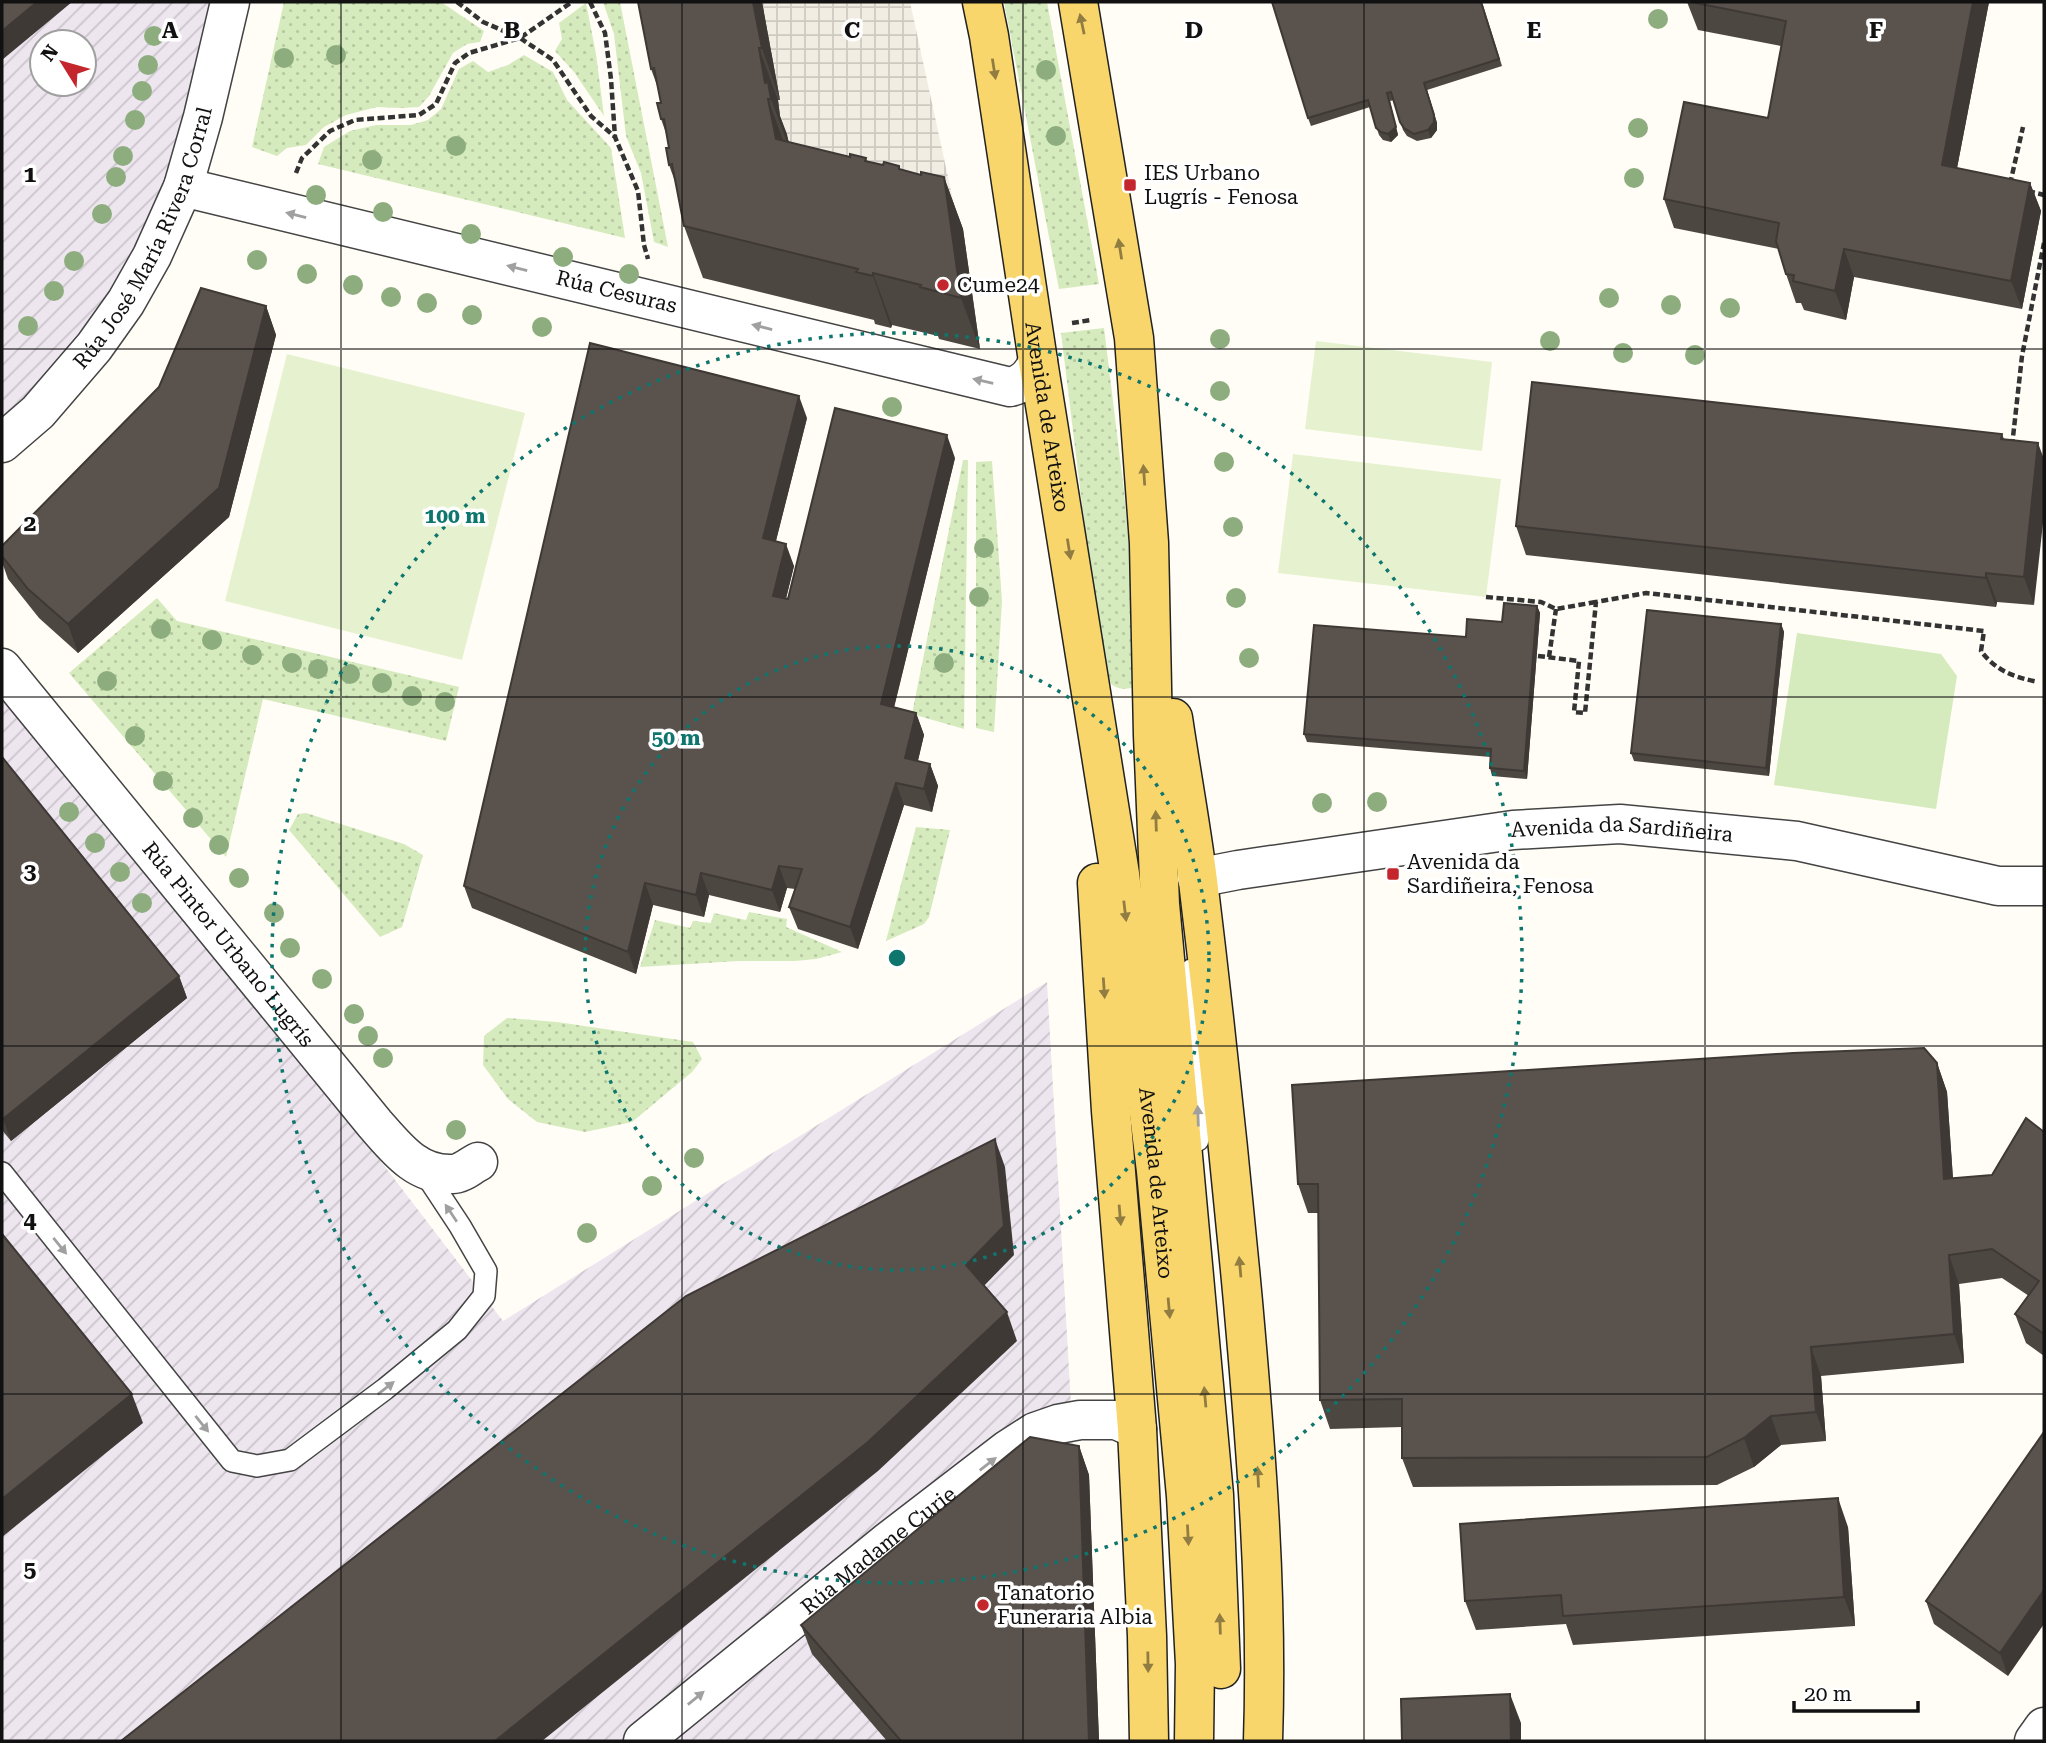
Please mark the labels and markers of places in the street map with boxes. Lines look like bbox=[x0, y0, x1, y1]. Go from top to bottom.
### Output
place label: IES Urbano Lugrís - Fenosa bbox=[1144, 161, 1299, 209]
marker: IES Urbano Lugrís - Fenosa bbox=[1122, 177, 1138, 193]
place label: Cume24 bbox=[957, 273, 1040, 297]
marker: Cume24 bbox=[935, 277, 951, 293]
place label: Avenida da Sardiñeira, Fenosa bbox=[1407, 850, 1594, 898]
marker: Avenida da Sardiñeira, Fenosa bbox=[1385, 866, 1401, 882]
centre of rings bbox=[885, 946, 909, 970]
place label: Tanatorio Funeraria Albia bbox=[997, 1581, 1153, 1629]
marker: Tanatorio Funeraria Albia bbox=[975, 1597, 991, 1613]

